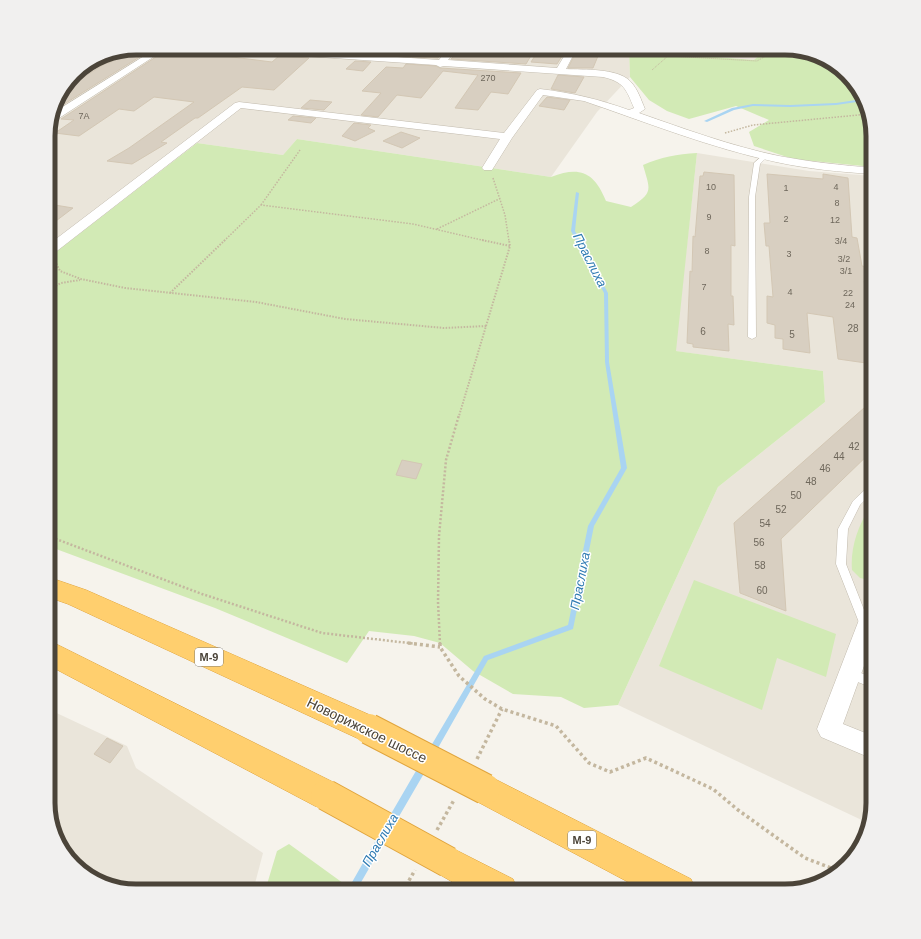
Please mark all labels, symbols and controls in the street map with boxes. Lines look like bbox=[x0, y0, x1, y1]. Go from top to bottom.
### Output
house number: 270 bbox=[480, 73, 496, 83]
house number: 7А bbox=[78, 111, 90, 121]
house number: 10 bbox=[706, 182, 716, 192]
house number: 4 bbox=[833, 182, 839, 192]
house number: 1 bbox=[783, 183, 789, 193]
house number: 8 bbox=[834, 198, 840, 208]
house number: 9 bbox=[706, 212, 712, 222]
house number: 2 bbox=[783, 214, 789, 224]
house number: 12 bbox=[830, 215, 840, 225]
water label: Праслиха bbox=[570, 231, 610, 289]
house number: 3/4 bbox=[835, 236, 847, 246]
house number: 8 bbox=[704, 246, 710, 256]
house number: 3 bbox=[786, 249, 792, 259]
house number: 3/2 bbox=[838, 254, 850, 264]
house number: 3/1 bbox=[840, 266, 852, 276]
house number: 7 bbox=[701, 282, 707, 292]
house number: 4 bbox=[787, 287, 793, 297]
house number: 22 bbox=[843, 288, 853, 298]
house number: 24 bbox=[845, 300, 855, 310]
house number: 28 bbox=[847, 323, 859, 334]
house number: 6 bbox=[700, 326, 706, 337]
house number: 5 bbox=[789, 329, 795, 340]
house number: 42 bbox=[848, 441, 860, 452]
house number: 44 bbox=[833, 451, 845, 462]
house number: 46 bbox=[819, 463, 831, 474]
house number: 48 bbox=[805, 476, 817, 487]
house number: 50 bbox=[790, 490, 802, 501]
house number: 52 bbox=[775, 504, 787, 515]
house number: 54 bbox=[759, 518, 771, 529]
house number: 56 bbox=[753, 537, 765, 548]
water label: Праслиха bbox=[567, 551, 593, 611]
house number: 58 bbox=[754, 560, 766, 571]
house number: 60 bbox=[756, 585, 768, 596]
road number: М-9 bbox=[195, 648, 223, 666]
street label: Новорижское шоссе bbox=[304, 694, 430, 766]
water label: Праслиха bbox=[359, 811, 401, 869]
road number: М-9 bbox=[568, 831, 596, 849]

